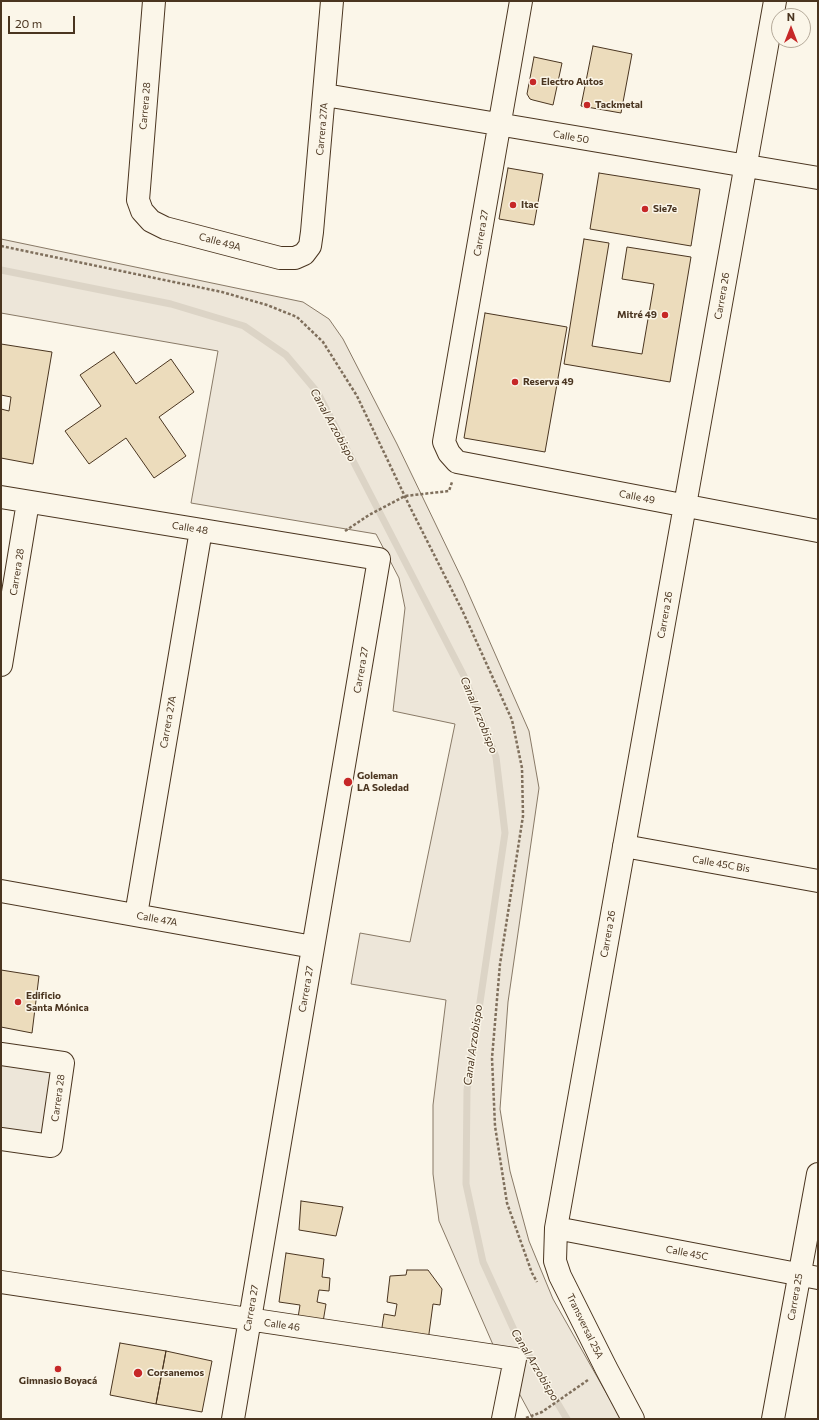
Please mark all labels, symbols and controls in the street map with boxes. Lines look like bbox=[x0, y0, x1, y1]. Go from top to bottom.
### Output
scale bar bbox=[10, 8, 77, 34]
north arrow bbox=[771, 8, 811, 48]
text: N bbox=[787, 10, 795, 23]
text: 20 m bbox=[15, 16, 42, 30]
place label: Electro Autos bbox=[541, 76, 603, 88]
marker: Electro Autos bbox=[528, 77, 538, 87]
street label: Carrera 28 bbox=[137, 82, 153, 130]
place label: Tackmetal bbox=[595, 99, 643, 111]
marker: Tackmetal bbox=[582, 100, 592, 110]
street label: Carrera 27A bbox=[314, 102, 330, 156]
street label: Calle 50 bbox=[552, 128, 590, 146]
place label: Itac bbox=[521, 199, 538, 211]
marker: Itac bbox=[508, 200, 518, 210]
place label: Sie7e bbox=[653, 203, 677, 215]
marker: Sie7e bbox=[640, 204, 650, 214]
street label: Carrera 27 bbox=[471, 209, 491, 257]
street label: Calle 49A bbox=[198, 231, 242, 253]
street label: Carrera 26 bbox=[712, 271, 732, 321]
place label: Mitré 49 bbox=[617, 309, 657, 321]
marker: Mitré 49 bbox=[660, 310, 670, 320]
place label: Reserva 49 bbox=[523, 376, 574, 388]
marker: Reserva 49 bbox=[510, 377, 520, 387]
water label: Canal Arzobispo bbox=[307, 386, 359, 464]
street label: Calle 49 bbox=[618, 488, 656, 506]
street label: Calle 48 bbox=[171, 519, 209, 537]
street label: Carrera 28 bbox=[7, 547, 27, 597]
street label: Carrera 26 bbox=[655, 590, 675, 640]
street label: Carrera 27 bbox=[351, 646, 371, 694]
water label: Canal Arzobispo bbox=[458, 675, 500, 755]
street label: Carrera 27A bbox=[157, 695, 179, 749]
place label: Goleman LA Soledad bbox=[357, 770, 409, 794]
marker: Goleman LA Soledad bbox=[342, 776, 354, 788]
street label: Calle 45C Bis bbox=[691, 853, 751, 875]
street label: Calle 47A bbox=[136, 909, 178, 929]
street label: Carrera 26 bbox=[598, 909, 618, 959]
street label: Carrera 27 bbox=[296, 965, 316, 1013]
place label: Edificio Santa Mónica bbox=[26, 990, 89, 1014]
marker: Edificio Santa Mónica bbox=[13, 997, 23, 1007]
water label: Canal Arzobispo bbox=[461, 1004, 485, 1086]
street label: Carrera 28 bbox=[49, 1073, 67, 1123]
street label: Calle 45C bbox=[665, 1243, 709, 1263]
street label: Carrera 25 bbox=[785, 1273, 805, 1321]
street label: Carrera 27 bbox=[241, 1284, 261, 1332]
street label: Transversal 25A bbox=[564, 1291, 606, 1361]
street label: Calle 46 bbox=[263, 1317, 301, 1333]
water label: Canal Arzobispo bbox=[508, 1327, 562, 1403]
marker: Gimnasio Boyacá bbox=[53, 1364, 63, 1374]
marker: Corsanemos bbox=[132, 1367, 144, 1379]
place label: Corsanemos bbox=[147, 1367, 204, 1379]
place label: Gimnasio Boyacá bbox=[19, 1375, 97, 1387]

